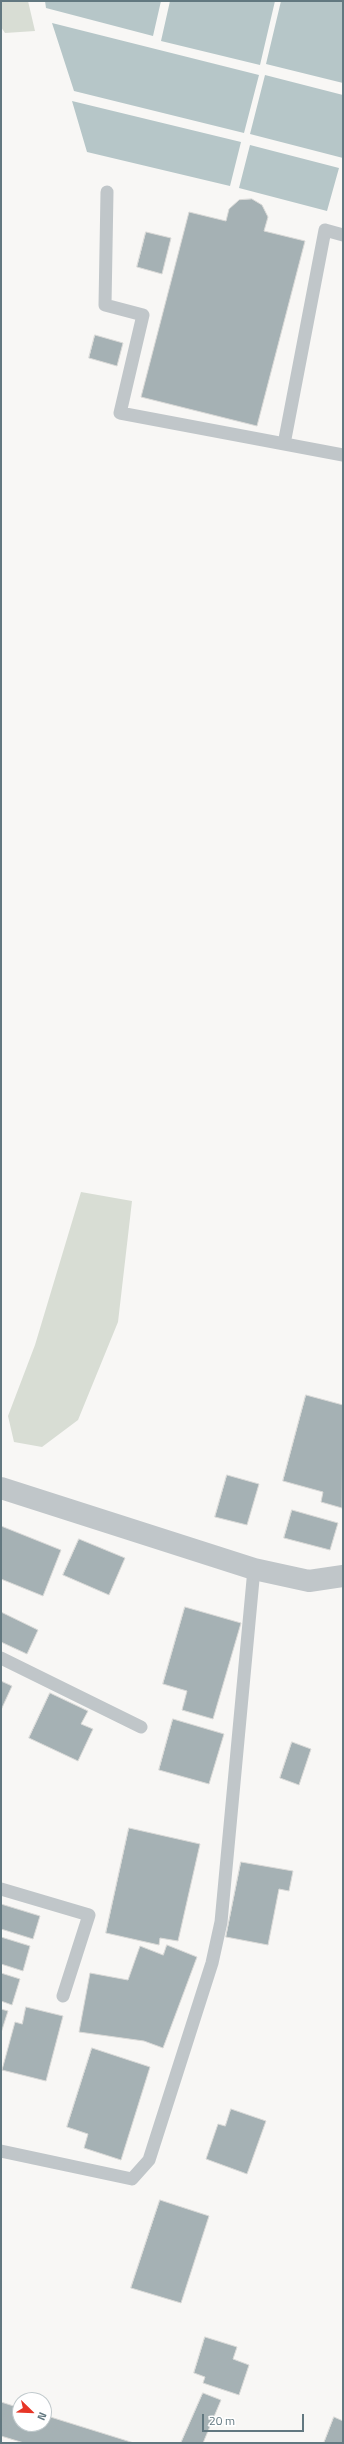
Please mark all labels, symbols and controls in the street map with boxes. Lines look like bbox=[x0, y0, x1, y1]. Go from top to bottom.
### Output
north arrow bbox=[12, 2392, 52, 2432]
scale bar bbox=[204, 2406, 306, 2432]
text: N bbox=[33, 2410, 51, 2423]
text: 20 m bbox=[209, 2411, 235, 2430]

